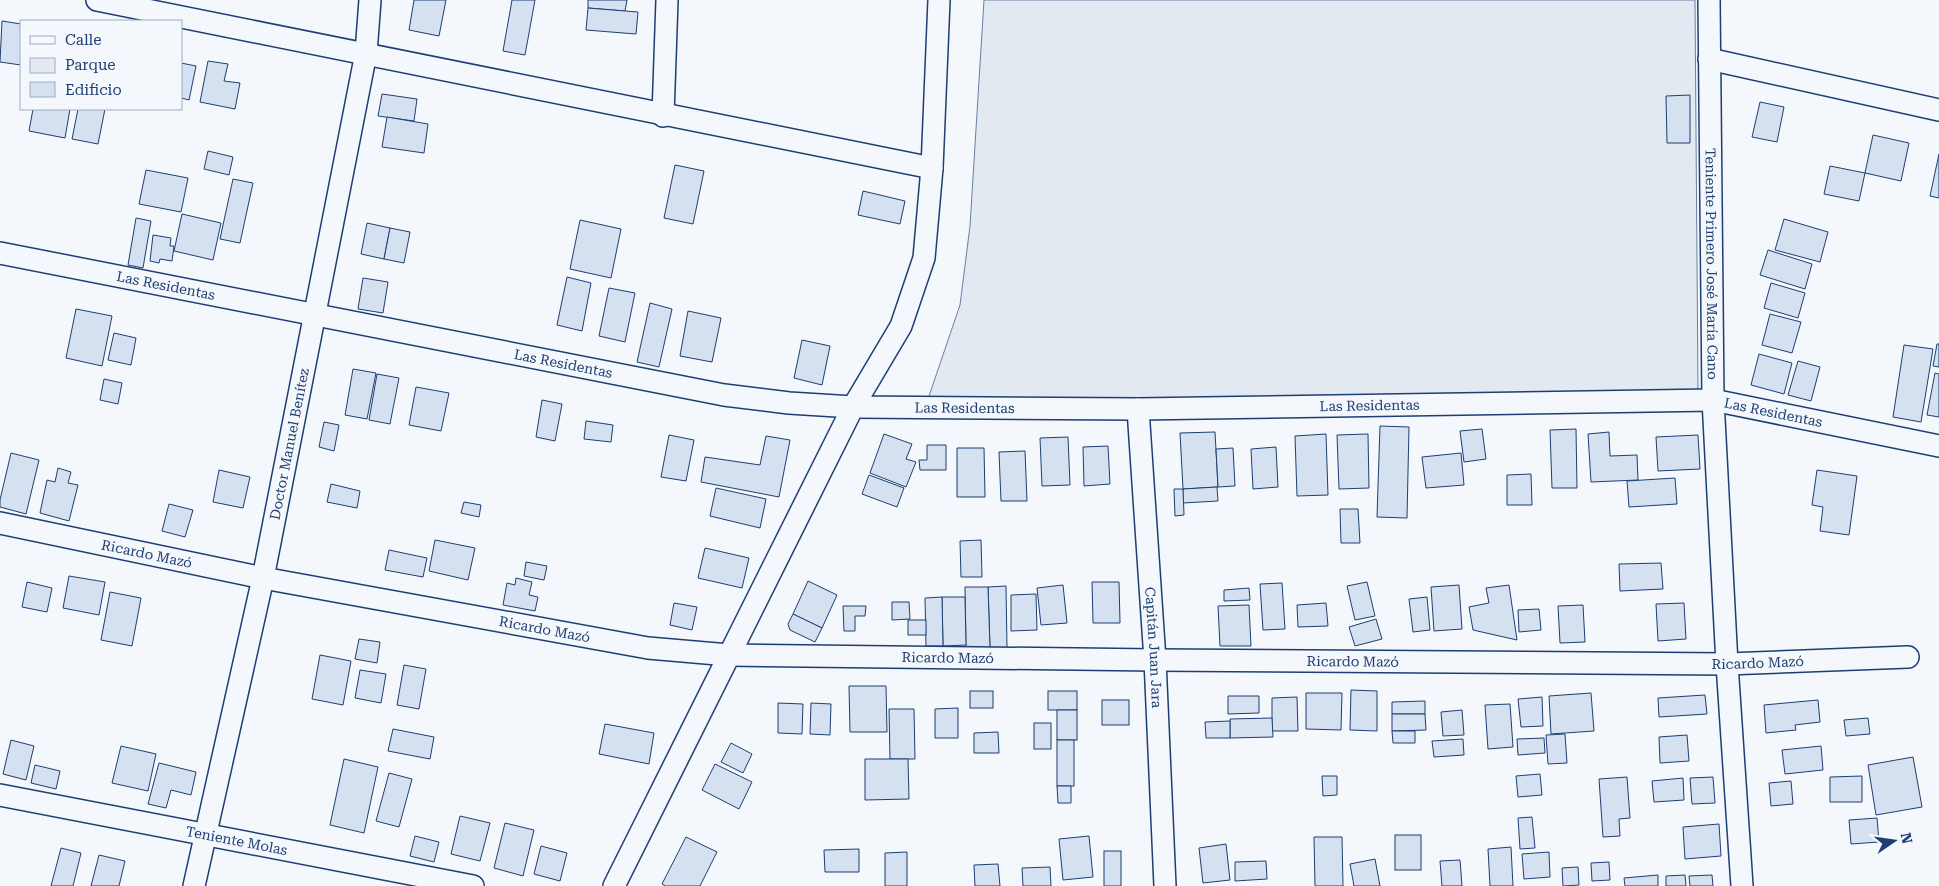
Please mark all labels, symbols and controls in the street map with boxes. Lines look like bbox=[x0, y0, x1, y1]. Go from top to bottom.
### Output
legend bbox=[20, 20, 182, 110]
text: Calle bbox=[65, 31, 101, 49]
text: Parque bbox=[65, 56, 116, 74]
text: Edificio bbox=[65, 81, 122, 99]
street label: Teniente Primero José María Cano bbox=[1702, 148, 1721, 380]
street label: Las Residentas bbox=[115, 268, 217, 303]
street label: Las Residentas bbox=[513, 346, 614, 381]
street label: Doctor Manuel Benítez bbox=[267, 367, 312, 521]
street label: Las Residentas bbox=[1723, 394, 1824, 430]
street label: Las Residentas bbox=[1319, 397, 1420, 414]
street label: Las Residentas bbox=[915, 399, 1015, 416]
street label: Ricardo Mazó bbox=[100, 536, 194, 571]
street label: Capitán Juan Jara bbox=[1142, 586, 1165, 709]
street label: Ricardo Mazó bbox=[498, 613, 592, 645]
street label: Ricardo Mazó bbox=[901, 649, 994, 666]
street label: Ricardo Mazó bbox=[1306, 653, 1399, 670]
street label: Ricardo Mazó bbox=[1711, 653, 1804, 672]
north arrow bbox=[1869, 816, 1919, 866]
street label: Teniente Molas bbox=[185, 823, 289, 858]
text: N bbox=[1898, 831, 1916, 845]

